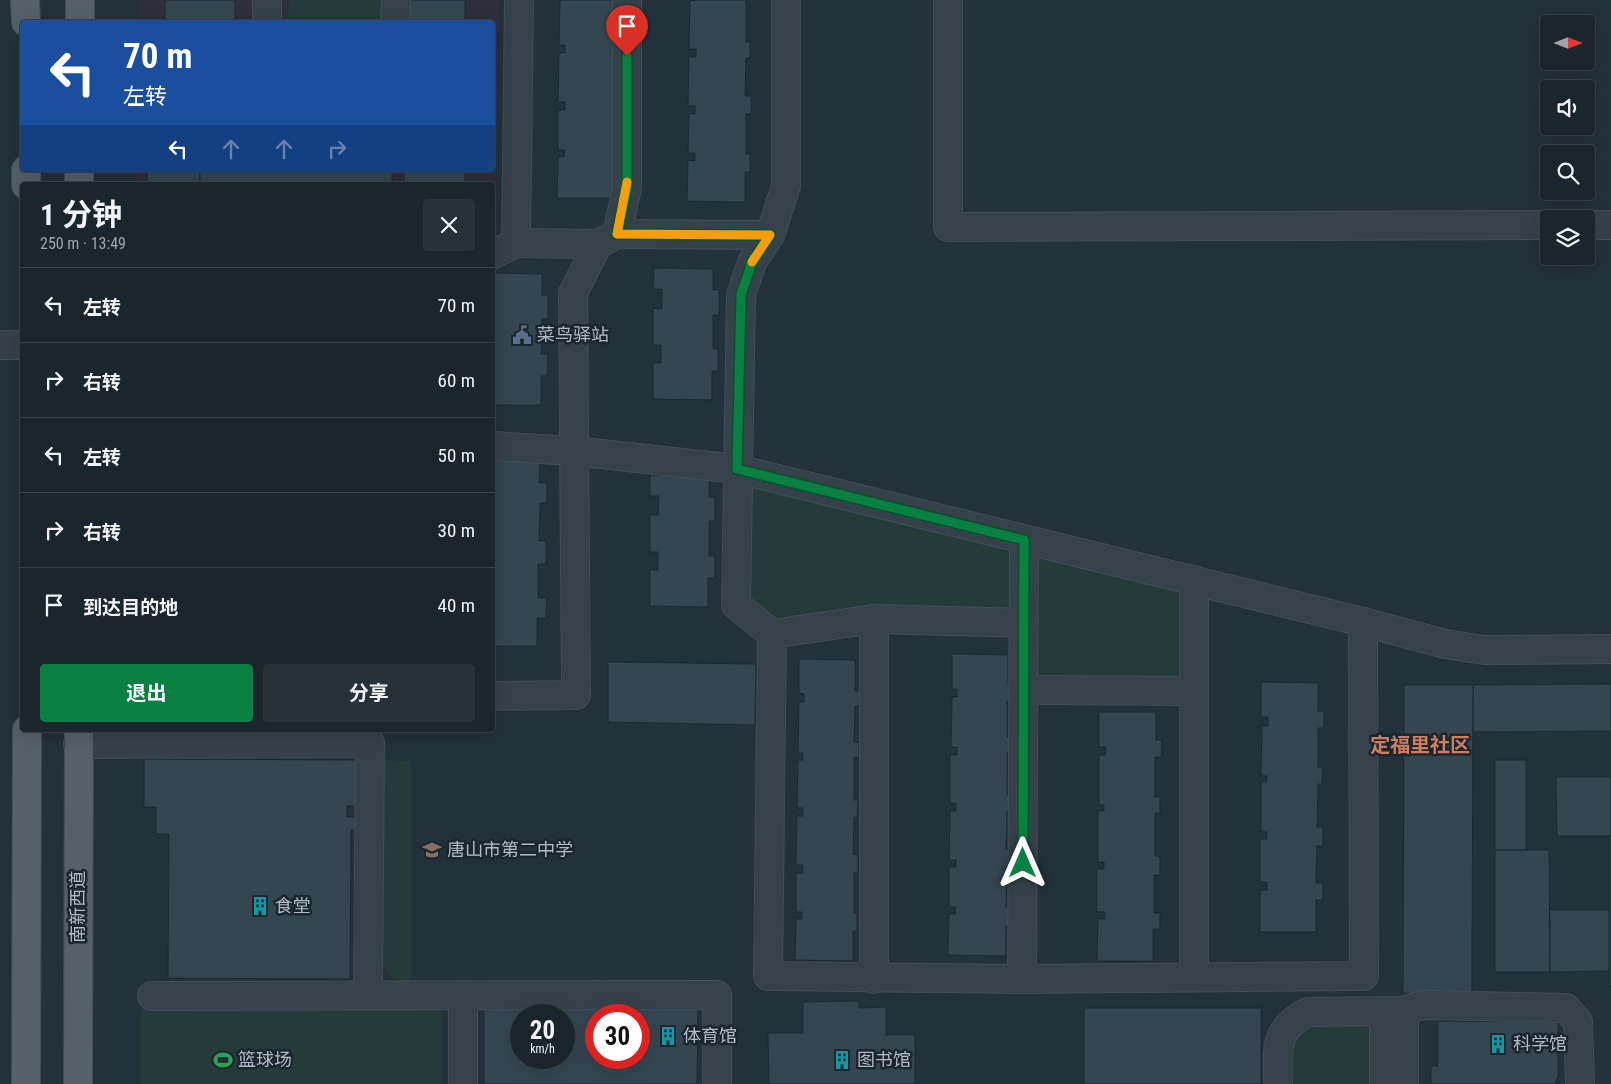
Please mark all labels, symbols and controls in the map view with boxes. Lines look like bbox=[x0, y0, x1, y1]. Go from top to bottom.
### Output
pin bbox=[606, 5, 648, 56]
icon: arrive bbox=[613, 12, 641, 40]
north arrow bbox=[1540, 15, 1595, 70]
map controls bbox=[1540, 15, 1595, 265]
text: 70 m bbox=[123, 36, 192, 77]
icon: left bbox=[40, 40, 105, 105]
button: sound bbox=[1540, 80, 1595, 135]
text: 左转 bbox=[123, 84, 167, 109]
icon: left bbox=[164, 135, 192, 163]
icon: ahead bbox=[217, 135, 245, 163]
icon: ahead bbox=[270, 135, 298, 163]
icon: right bbox=[323, 135, 351, 163]
button: search bbox=[1540, 145, 1595, 200]
text: 1 分钟 bbox=[40, 197, 122, 232]
button: close bbox=[423, 199, 475, 251]
button: layers bbox=[1540, 210, 1595, 265]
text: 250 m · 13:49 bbox=[40, 234, 126, 253]
icon: left bbox=[40, 291, 68, 319]
text: 70 m bbox=[438, 294, 475, 317]
text: 左转 bbox=[83, 296, 121, 319]
public building icon: 菜鸟驿站 bbox=[511, 324, 533, 346]
place label: 菜鸟驿站 bbox=[537, 324, 609, 345]
icon: right bbox=[40, 366, 68, 394]
text: 60 m bbox=[438, 369, 475, 392]
text: 右转 bbox=[83, 371, 121, 394]
icon: left bbox=[40, 441, 68, 469]
text: 50 m bbox=[438, 444, 475, 467]
text: 左转 bbox=[83, 446, 121, 469]
icon: right bbox=[40, 516, 68, 544]
text: 30 m bbox=[438, 519, 475, 542]
text: 右转 bbox=[83, 521, 121, 544]
icon: arrive bbox=[40, 591, 68, 619]
text: 40 m bbox=[438, 594, 475, 617]
text: 到达目的地 bbox=[83, 596, 178, 619]
button: 退出 bbox=[40, 664, 253, 722]
button: 分享 bbox=[263, 664, 475, 722]
district label: 定福里社区 bbox=[1370, 733, 1470, 757]
position arrow bbox=[996, 836, 1048, 888]
school or university icon: 唐山市第二中学 bbox=[421, 839, 443, 861]
place label: 唐山市第二中学 bbox=[447, 839, 573, 860]
street label: 南新西道 bbox=[67, 871, 88, 943]
building icon: 食堂 bbox=[249, 895, 271, 917]
place label: 食堂 bbox=[275, 895, 311, 916]
speed limit sign: 30 bbox=[585, 1004, 650, 1069]
text: 20 bbox=[530, 1016, 555, 1045]
building icon: 体育馆 bbox=[657, 1025, 679, 1047]
place label: 体育馆 bbox=[683, 1025, 737, 1046]
building icon: 科学馆 bbox=[1487, 1033, 1509, 1055]
place label: 科学馆 bbox=[1513, 1033, 1567, 1054]
text: km/h bbox=[530, 1042, 555, 1056]
sports icon: 篮球场 bbox=[212, 1049, 234, 1071]
place label: 篮球场 bbox=[238, 1049, 292, 1070]
building icon: 图书馆 bbox=[831, 1049, 853, 1071]
place label: 图书馆 bbox=[857, 1049, 911, 1070]

